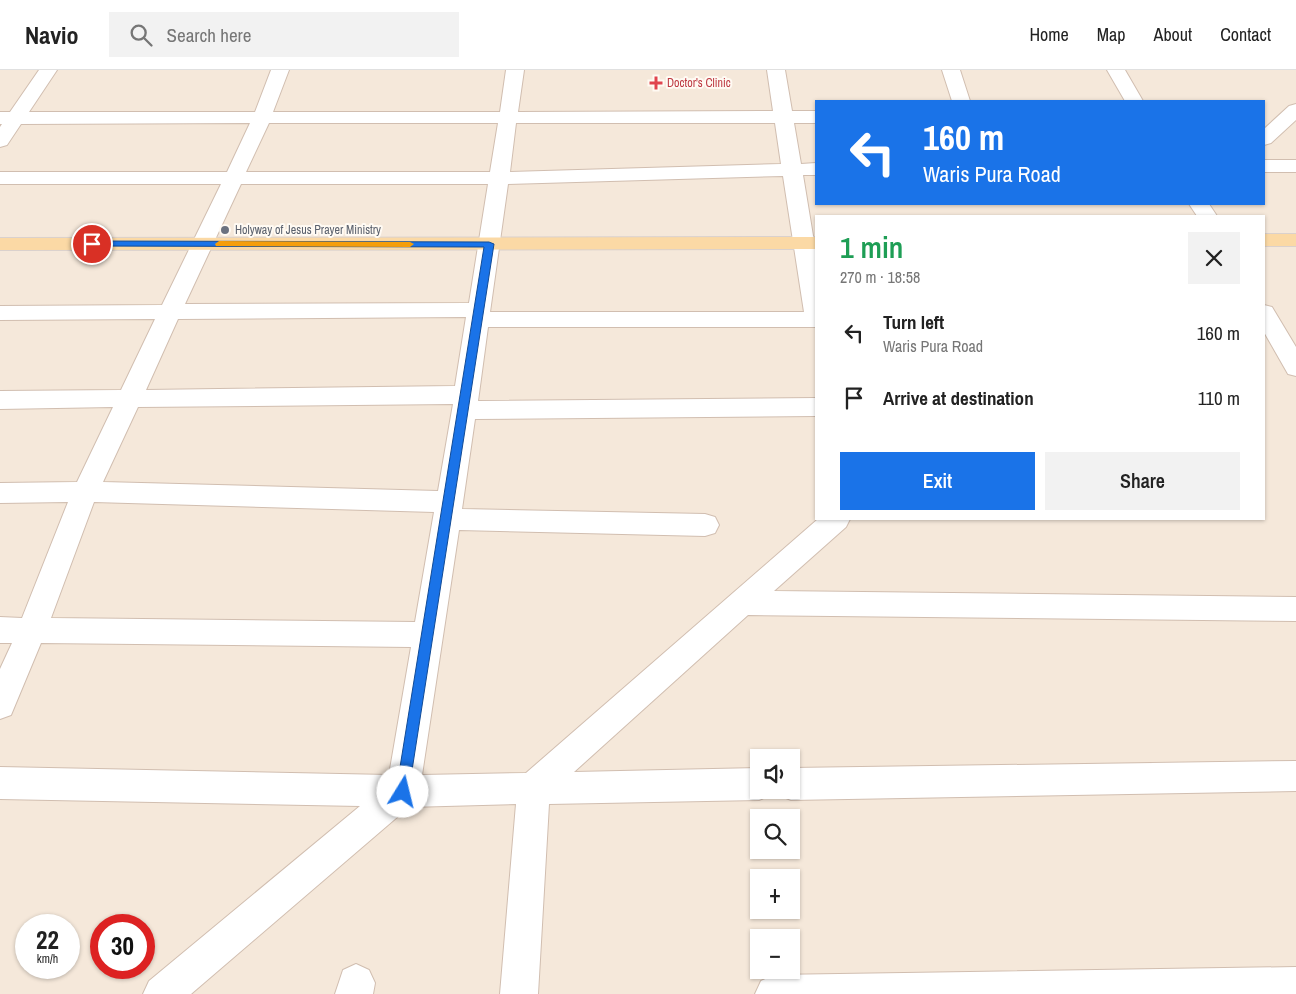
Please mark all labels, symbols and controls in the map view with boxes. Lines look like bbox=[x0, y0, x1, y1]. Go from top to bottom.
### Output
search box bbox=[109, 12, 459, 57]
text: Navio bbox=[25, 19, 79, 51]
icon: search bbox=[127, 21, 155, 49]
text: Search here bbox=[167, 22, 251, 48]
text: Home bbox=[1029, 22, 1069, 47]
text: Map bbox=[1097, 22, 1126, 47]
text: About bbox=[1154, 22, 1192, 47]
text: Contact bbox=[1220, 22, 1271, 47]
place label: Doctor's Clinic bbox=[667, 75, 731, 91]
marker: Doctor's Clinic bbox=[649, 76, 663, 90]
text: 160 m bbox=[923, 114, 1004, 161]
icon: left bbox=[840, 120, 905, 185]
text: Waris Pura Road bbox=[923, 159, 1061, 189]
place label: Holyway of Jesus Prayer Ministry bbox=[235, 222, 381, 238]
pin bbox=[71, 223, 113, 265]
marker: Holyway of Jesus Prayer Ministry bbox=[219, 224, 231, 236]
text: 1 min bbox=[840, 227, 903, 267]
icon: arrive bbox=[78, 230, 106, 258]
button: close bbox=[1188, 232, 1240, 284]
text: 270 m · 18:58 bbox=[840, 266, 920, 288]
text: Turn left bbox=[883, 309, 944, 335]
icon: left bbox=[840, 319, 868, 347]
text: 160 m bbox=[1197, 320, 1240, 346]
text: Waris Pura Road bbox=[883, 335, 983, 357]
icon: arrive bbox=[840, 384, 868, 412]
text: Arrive at destination bbox=[883, 385, 1034, 411]
text: 110 m bbox=[1198, 385, 1240, 411]
button: Exit bbox=[840, 452, 1035, 510]
button: Share bbox=[1045, 452, 1240, 510]
map controls bbox=[750, 749, 800, 979]
button: sound bbox=[750, 749, 800, 799]
position arrow bbox=[376, 765, 428, 817]
button: search bbox=[750, 809, 800, 859]
button: + bbox=[750, 869, 800, 919]
speed limit sign: 30 bbox=[90, 914, 155, 979]
text: 22 bbox=[36, 923, 59, 957]
button: − bbox=[750, 929, 800, 979]
text: km/h bbox=[37, 951, 58, 967]

